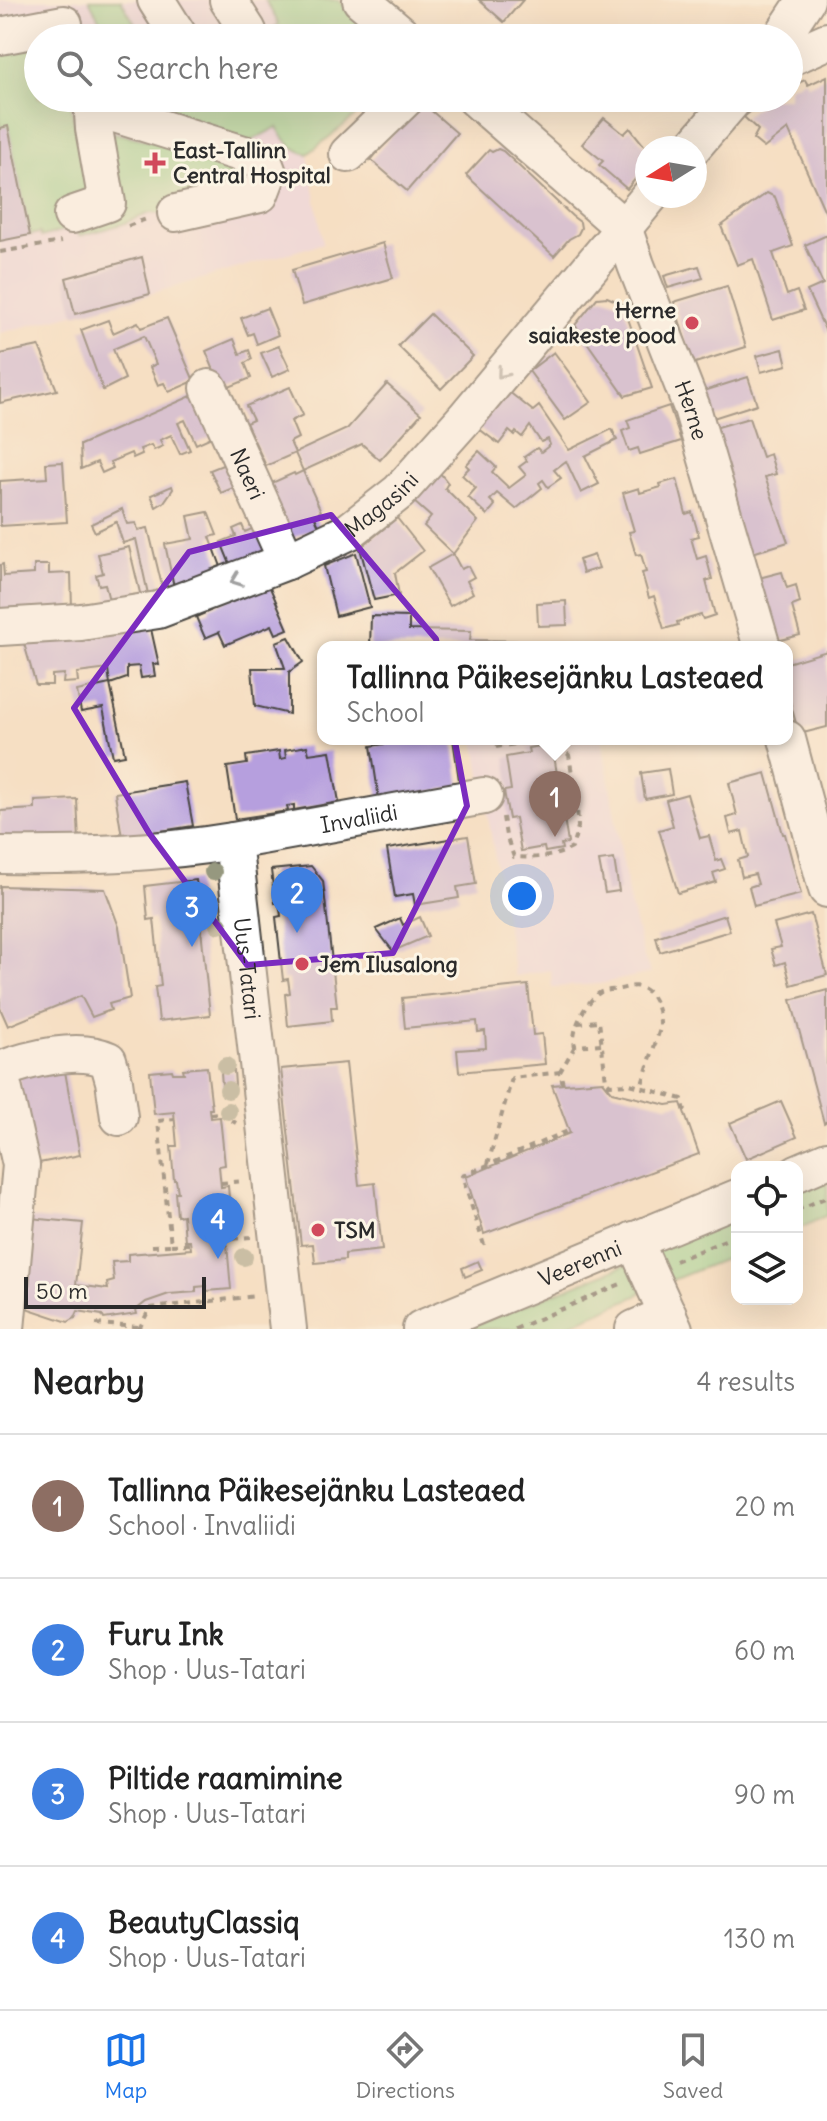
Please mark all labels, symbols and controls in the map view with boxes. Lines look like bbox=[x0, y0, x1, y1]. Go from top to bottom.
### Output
search box bbox=[24, 24, 803, 112]
icon: search bbox=[52, 46, 96, 90]
text: Search here bbox=[116, 49, 279, 87]
place label: East-Tallinn Central Hospital bbox=[173, 136, 331, 189]
north arrow bbox=[635, 136, 707, 208]
marker: East-Tallinn Central Hospital bbox=[144, 152, 166, 174]
place label: Herne saiakeste pood bbox=[529, 296, 676, 349]
marker: Herne saiakeste pood bbox=[683, 314, 701, 332]
one-way arrow bbox=[497, 364, 512, 378]
street label: Herne bbox=[669, 376, 715, 443]
street label: Naeri bbox=[224, 444, 271, 504]
street label: Magasini bbox=[339, 466, 424, 543]
one-way arrow bbox=[230, 570, 244, 587]
popup bbox=[317, 641, 793, 745]
text: Tallinna Päikesejänku Lasteaed bbox=[346, 658, 764, 696]
text: School bbox=[346, 696, 424, 729]
pin: 1 bbox=[529, 771, 581, 837]
street label: Invaliidi bbox=[318, 798, 400, 839]
pin: 2 bbox=[271, 867, 323, 933]
your location bbox=[502, 876, 542, 916]
pin: 3 bbox=[166, 881, 218, 947]
street label: Uus-Tatari bbox=[228, 916, 267, 1021]
place label: Jem Ilusalong bbox=[318, 950, 458, 978]
marker: Jem Ilusalong bbox=[293, 955, 311, 973]
map controls bbox=[731, 1161, 803, 1305]
button: locate bbox=[731, 1161, 803, 1233]
pin: 4 bbox=[192, 1193, 244, 1259]
place label: TSM bbox=[334, 1216, 376, 1244]
marker: TSM bbox=[309, 1221, 327, 1239]
street label: Veerenni bbox=[534, 1233, 626, 1293]
button: layers bbox=[731, 1233, 803, 1305]
scale bar bbox=[24, 1273, 206, 1309]
text: 50 m bbox=[36, 1277, 88, 1305]
text: Nearby bbox=[32, 1360, 145, 1403]
text: 4 results bbox=[697, 1365, 795, 1398]
text: Tallinna Päikesejänku Lasteaed bbox=[108, 1471, 525, 1509]
text: 1 bbox=[53, 1490, 63, 1523]
text: 20 m bbox=[735, 1490, 795, 1523]
text: School · Invaliidi bbox=[108, 1509, 296, 1542]
text: Furu Ink bbox=[108, 1615, 224, 1653]
text: 2 bbox=[51, 1634, 65, 1667]
text: 60 m bbox=[734, 1634, 795, 1667]
text: Shop · Uus-Tatari bbox=[108, 1653, 306, 1686]
text: Piltide raamimine bbox=[108, 1759, 343, 1797]
text: 3 bbox=[51, 1778, 65, 1811]
text: 90 m bbox=[734, 1778, 795, 1811]
text: Shop · Uus-Tatari bbox=[108, 1797, 306, 1830]
text: BeautyClassiq bbox=[108, 1903, 300, 1941]
text: 4 bbox=[50, 1922, 66, 1955]
text: 130 m bbox=[724, 1922, 795, 1955]
text: Shop · Uus-Tatari bbox=[108, 1941, 306, 1974]
tab: Map bbox=[104, 2028, 148, 2104]
tab: Directions bbox=[356, 2028, 455, 2104]
tab: Saved bbox=[663, 2028, 723, 2104]

